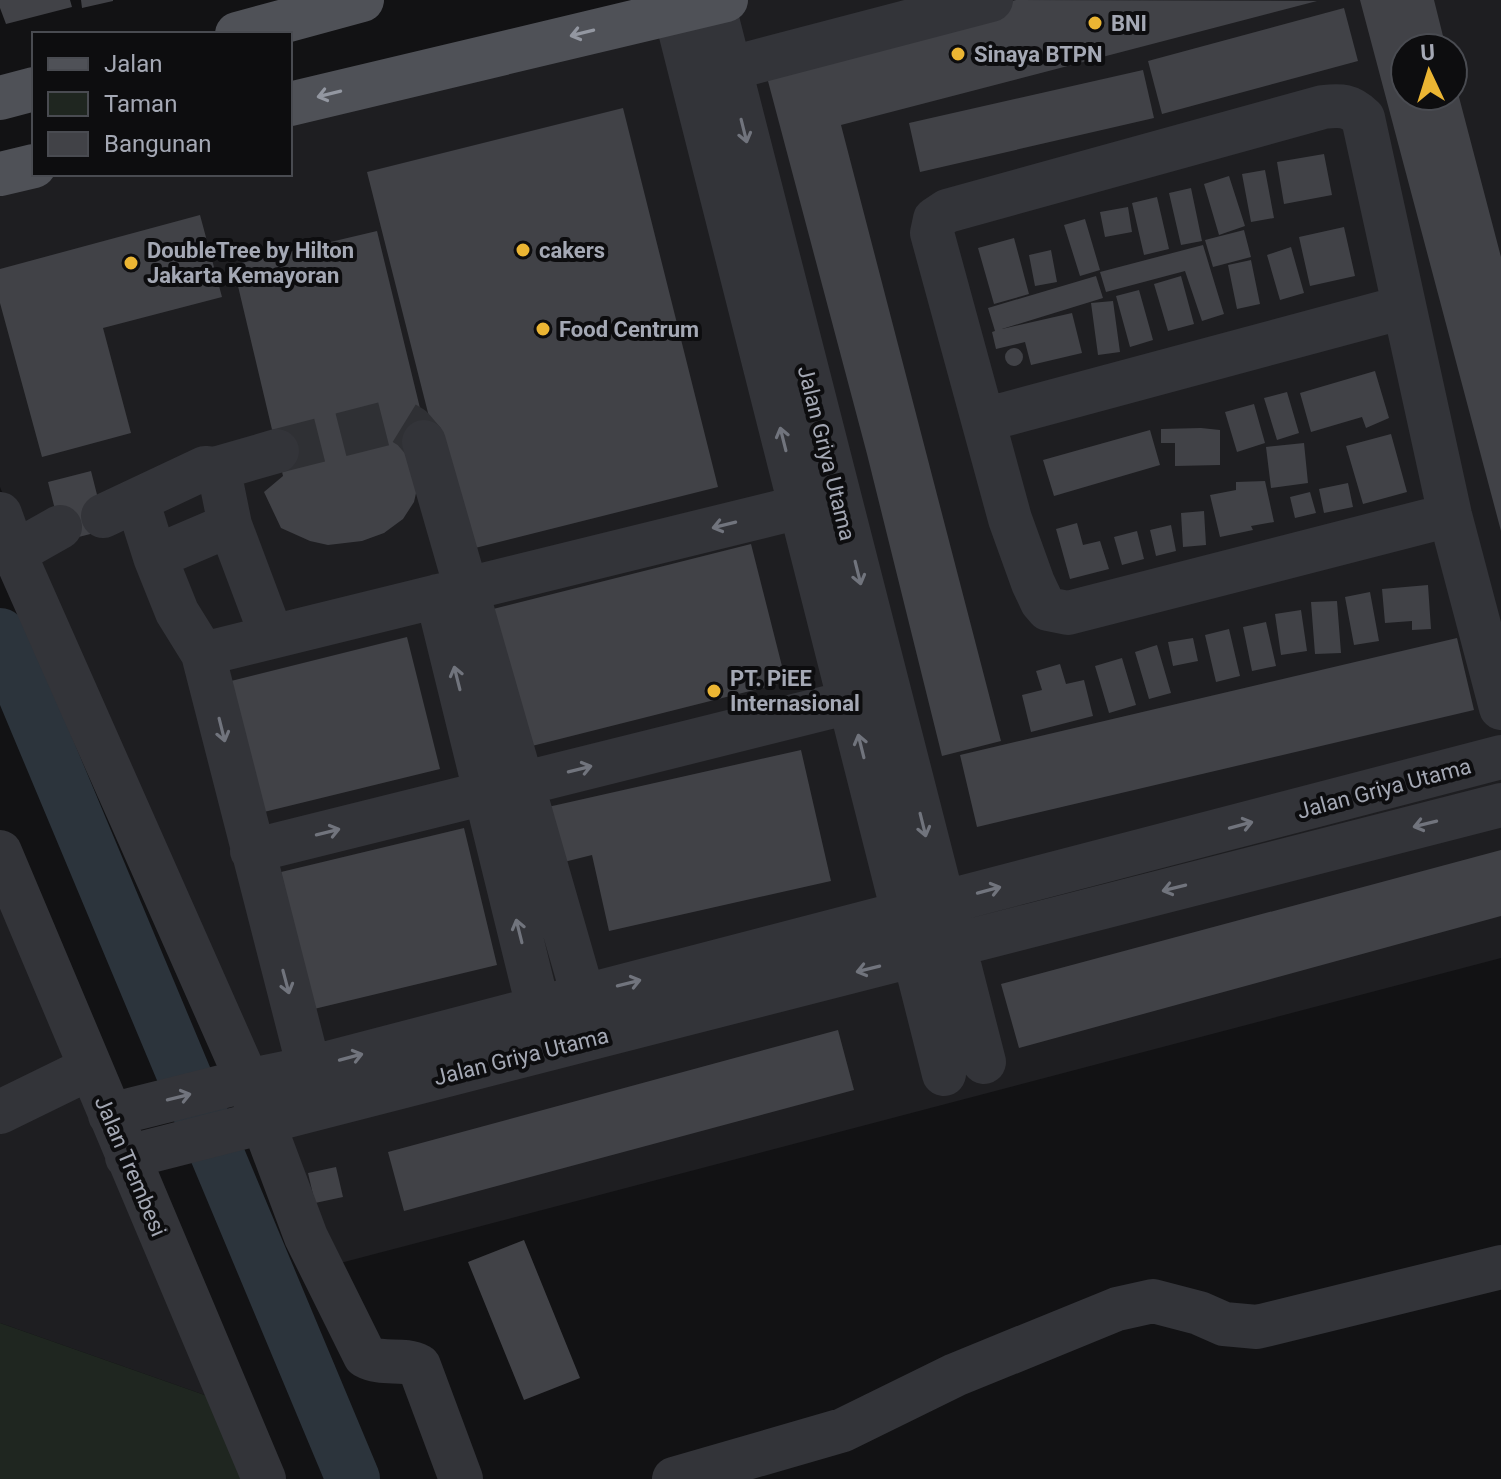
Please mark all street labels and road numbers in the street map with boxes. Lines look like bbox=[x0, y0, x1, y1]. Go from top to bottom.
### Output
street label: Jalan Griya Utama bbox=[793, 363, 860, 543]
street label: Jalan Griya Utama bbox=[1294, 753, 1474, 824]
street label: Jalan Griya Utama bbox=[431, 1023, 611, 1090]
street label: Jalan Trembesi bbox=[90, 1092, 171, 1240]

